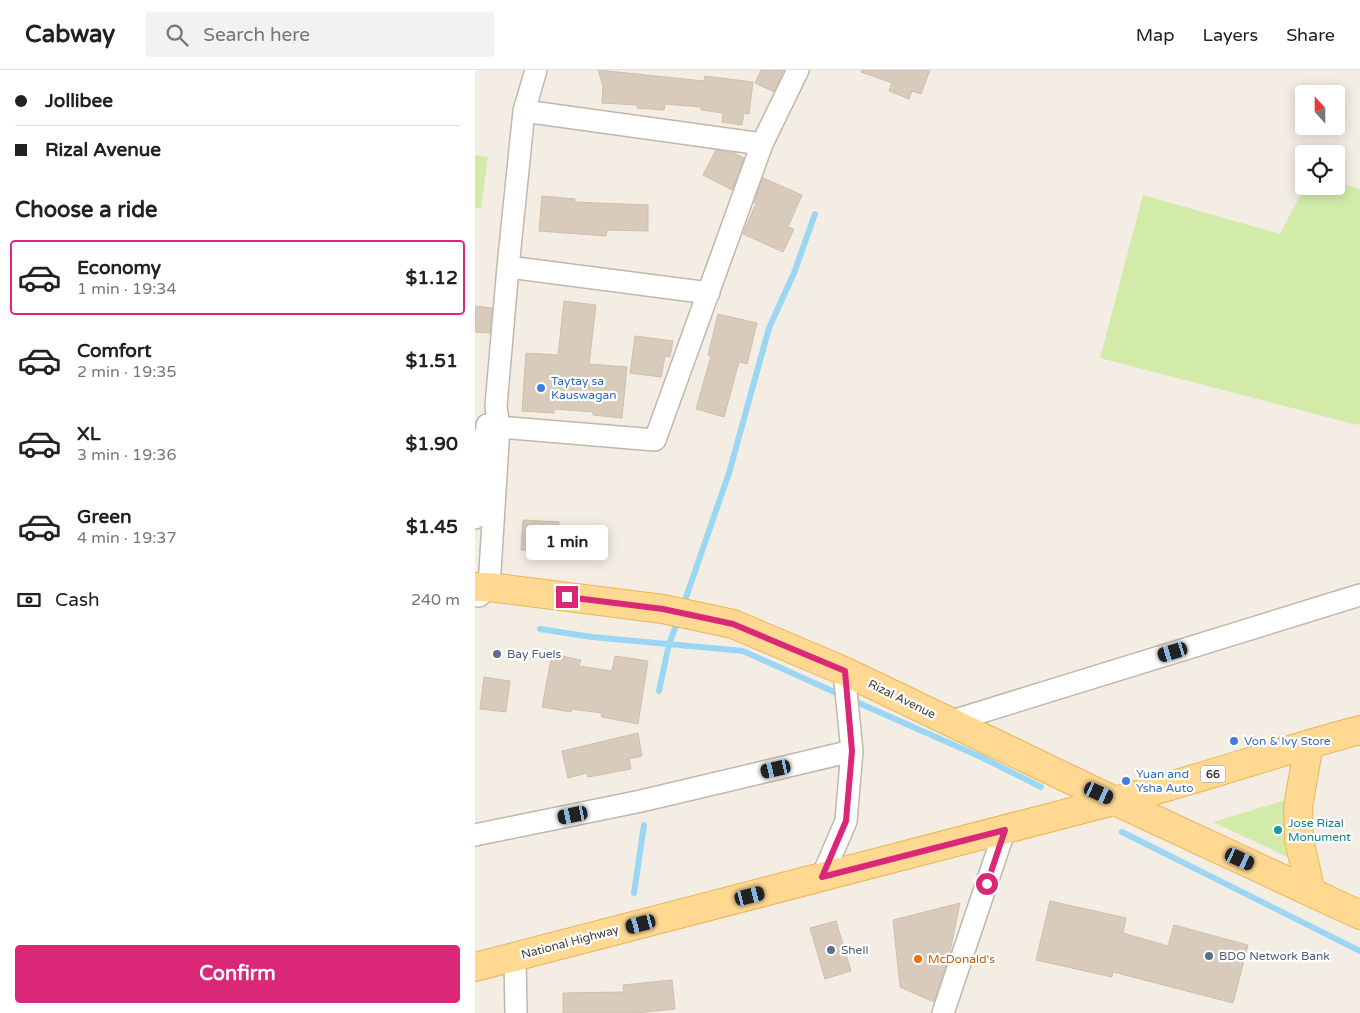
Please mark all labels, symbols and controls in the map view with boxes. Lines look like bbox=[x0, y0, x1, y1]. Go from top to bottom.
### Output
search box bbox=[145, 12, 495, 57]
text: Cabway bbox=[25, 20, 115, 49]
icon: search bbox=[163, 21, 191, 49]
text: Search here bbox=[203, 24, 310, 46]
text: Map bbox=[1136, 24, 1175, 46]
text: Layers bbox=[1203, 24, 1258, 46]
text: Share bbox=[1286, 24, 1335, 46]
north arrow bbox=[1295, 85, 1345, 135]
map controls bbox=[1295, 85, 1345, 195]
text: Jollibee bbox=[45, 90, 113, 112]
text: Rizal Avenue bbox=[45, 139, 161, 161]
button: locate bbox=[1295, 145, 1345, 195]
text: Choose a ride bbox=[15, 197, 158, 223]
icon: car bbox=[17, 255, 62, 300]
text: Economy bbox=[77, 257, 161, 279]
text: $1.12 bbox=[406, 267, 458, 289]
text: 1 min · 19:34 bbox=[77, 279, 176, 299]
icon: car bbox=[17, 338, 62, 383]
text: Comfort bbox=[77, 340, 151, 362]
text: $1.51 bbox=[406, 350, 458, 372]
text: 2 min · 19:35 bbox=[77, 362, 176, 382]
place label: Taytay sa Kauswagan bbox=[551, 374, 617, 402]
marker: Taytay sa Kauswagan bbox=[535, 382, 547, 394]
icon: car bbox=[17, 421, 62, 466]
text: XL bbox=[77, 423, 101, 445]
text: $1.90 bbox=[406, 433, 458, 455]
text: 3 min · 19:36 bbox=[77, 445, 176, 465]
icon: car bbox=[17, 504, 62, 549]
text: Green bbox=[77, 506, 131, 528]
text: $1.45 bbox=[406, 516, 458, 538]
callout: 1 min bbox=[526, 524, 608, 560]
text: 4 min · 19:37 bbox=[77, 528, 176, 548]
text: 1 min bbox=[546, 532, 588, 552]
icon: cash bbox=[15, 586, 43, 614]
route end bbox=[556, 586, 578, 608]
text: Cash bbox=[55, 589, 100, 611]
text: 240 m bbox=[411, 590, 460, 610]
car bbox=[1156, 640, 1189, 664]
place label: Bay Fuels bbox=[507, 647, 561, 661]
marker: Bay Fuels bbox=[491, 648, 503, 660]
street label: Rizal Avenue bbox=[866, 677, 938, 721]
place label: Von & Ivy Store bbox=[1244, 734, 1331, 748]
marker: Von & Ivy Store bbox=[1228, 735, 1240, 747]
car bbox=[759, 758, 792, 780]
road number: 66 bbox=[1201, 766, 1225, 782]
place label: Yuan and Ysha Auto bbox=[1136, 767, 1193, 795]
marker: Yuan and Ysha Auto bbox=[1120, 775, 1132, 787]
car bbox=[1082, 780, 1115, 806]
car bbox=[556, 805, 589, 825]
place label: Jose Rizal Monument bbox=[1288, 816, 1351, 844]
marker: Jose Rizal Monument bbox=[1272, 824, 1284, 836]
car bbox=[1223, 846, 1256, 872]
route start bbox=[976, 873, 998, 895]
car bbox=[733, 885, 766, 907]
car bbox=[624, 913, 657, 935]
street label: National Highway bbox=[520, 922, 621, 962]
place label: Shell bbox=[841, 943, 868, 957]
marker: Shell bbox=[825, 944, 837, 956]
button: Confirm bbox=[15, 945, 460, 1003]
place label: BDO Network Bank bbox=[1219, 949, 1330, 963]
marker: BDO Network Bank bbox=[1203, 950, 1215, 962]
place label: McDonald's bbox=[928, 952, 995, 966]
marker: McDonald's bbox=[912, 953, 924, 965]

